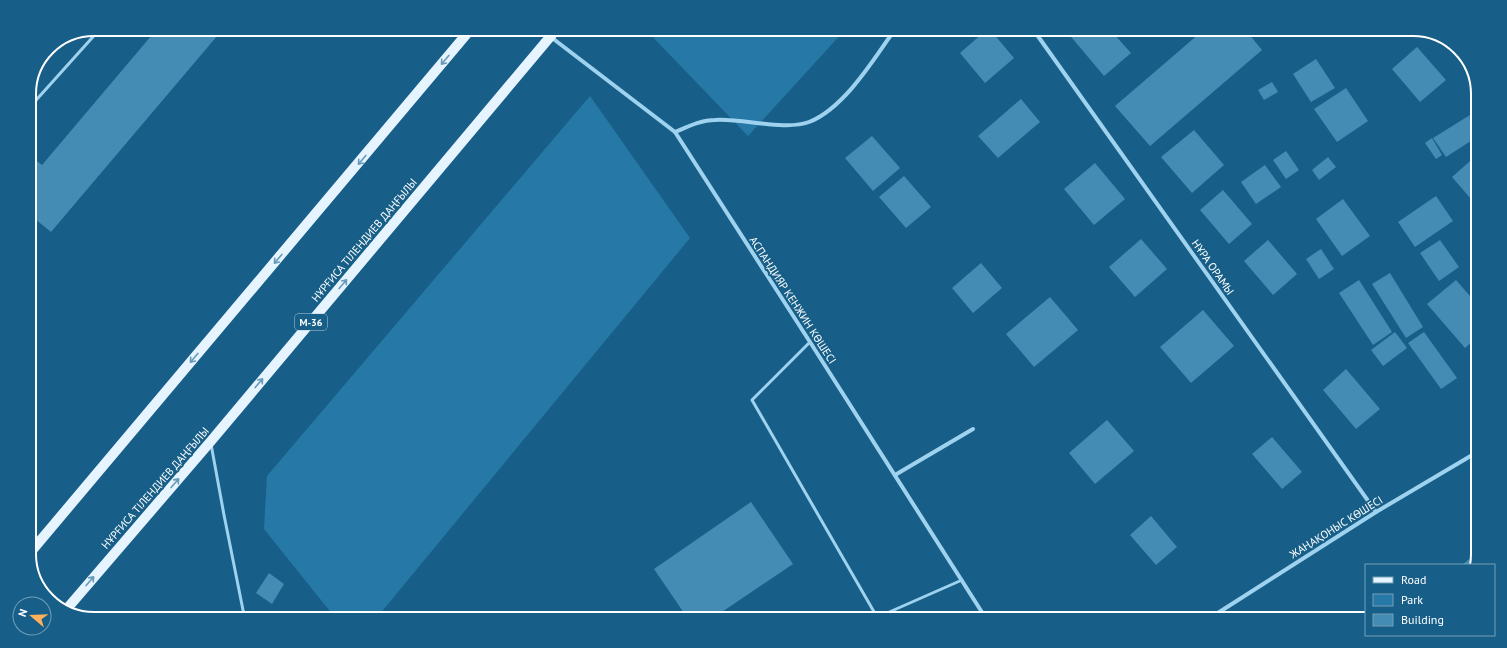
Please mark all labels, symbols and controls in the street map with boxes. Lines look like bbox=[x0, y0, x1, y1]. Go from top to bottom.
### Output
one-way arrow bbox=[441, 55, 450, 66]
one-way arrow bbox=[357, 154, 366, 165]
street label: НҰРҒИСА ТІЛЕНДИЕВ ДАҢҒЫЛЫ bbox=[308, 175, 420, 305]
street label: АСПАНДИЯР КЕНЖИН КӨШЕСІ bbox=[747, 234, 839, 366]
street label: НҰРА ОРАМЫ bbox=[1189, 237, 1237, 297]
one-way arrow bbox=[273, 254, 282, 264]
one-way arrow bbox=[338, 279, 347, 289]
road number: M-36 bbox=[295, 314, 327, 330]
one-way arrow bbox=[190, 353, 199, 363]
one-way arrow bbox=[254, 378, 263, 389]
street label: НҰРҒИСА ТІЛЕНДИЕВ ДАҢҒЫЛЫ bbox=[98, 424, 212, 552]
one-way arrow bbox=[170, 477, 179, 488]
street label: ЖАҢАҚОНЫС КӨШЕСІ bbox=[1286, 493, 1385, 562]
legend bbox=[1365, 564, 1495, 636]
text: Road bbox=[1401, 572, 1426, 587]
one-way arrow bbox=[86, 576, 95, 587]
text: Park bbox=[1401, 592, 1423, 607]
north arrow bbox=[12, 596, 52, 636]
text: N bbox=[15, 607, 30, 618]
text: Building bbox=[1401, 612, 1444, 627]

